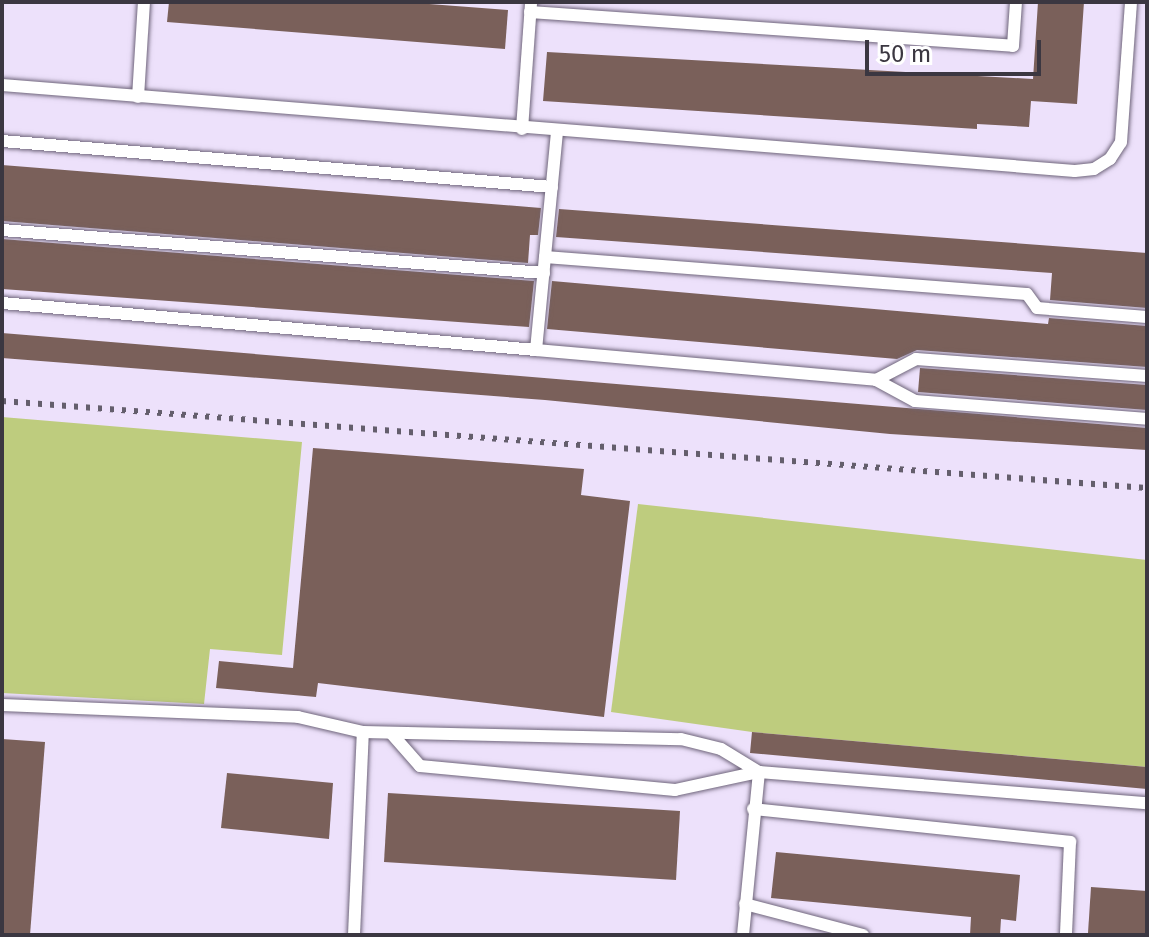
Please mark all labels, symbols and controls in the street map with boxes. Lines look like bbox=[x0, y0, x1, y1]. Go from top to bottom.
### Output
scale bar bbox=[869, 24, 1045, 74]
text: 50 m bbox=[879, 40, 931, 68]

